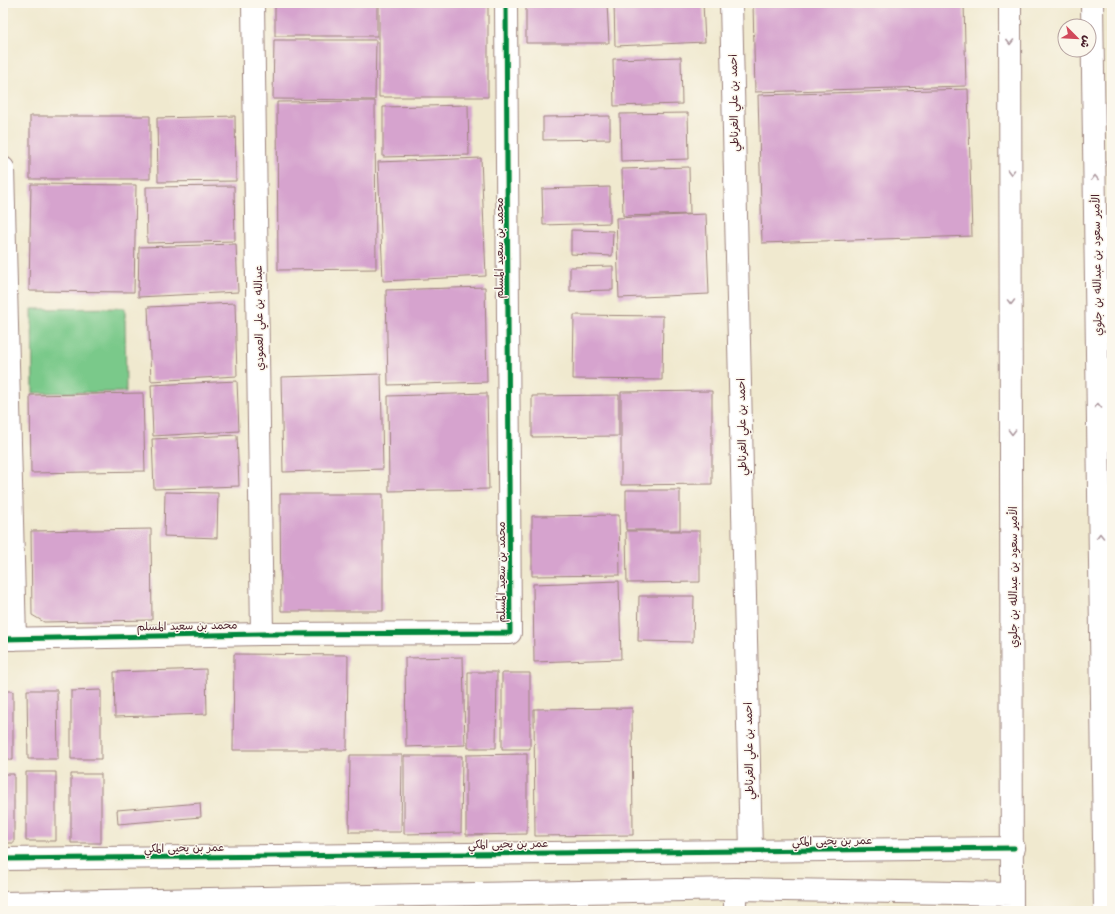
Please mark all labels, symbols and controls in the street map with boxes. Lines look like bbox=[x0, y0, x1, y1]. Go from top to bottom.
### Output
north arrow bbox=[1057, 18, 1097, 58]
text: ش bbox=[1076, 33, 1097, 51]
one-way arrow bbox=[1006, 39, 1014, 45]
street label: احمد بن علي الغرناطي bbox=[724, 54, 745, 152]
one-way arrow bbox=[1007, 169, 1015, 175]
one-way arrow bbox=[1091, 175, 1099, 181]
street label: الأمير سعود بن عبدالله بن جلوي bbox=[1086, 194, 1107, 336]
street label: محمد بن سعيد المسلم bbox=[490, 198, 508, 298]
street label: عبدالله بن علي العمودي bbox=[249, 265, 270, 371]
one-way arrow bbox=[1007, 299, 1015, 305]
street label: احمد بن علي الغرناطي bbox=[732, 378, 753, 476]
one-way arrow bbox=[1094, 403, 1102, 409]
one-way arrow bbox=[1008, 429, 1016, 435]
street label: الأمير سعود بن عبدالله بن جلوي bbox=[1004, 506, 1022, 648]
street label: محمد بن سعيد المسلم bbox=[492, 522, 510, 622]
one-way arrow bbox=[1096, 533, 1104, 539]
street label: محمد بن سعيد المسلم bbox=[136, 616, 238, 635]
street label: احمد بن علي الغرناطي bbox=[739, 702, 760, 800]
street label: عمر بن يحيى المكي bbox=[792, 831, 872, 852]
street label: عمر بن يحيى المكي bbox=[468, 834, 548, 855]
street label: عمر بن يحيى المكي bbox=[144, 838, 224, 859]

